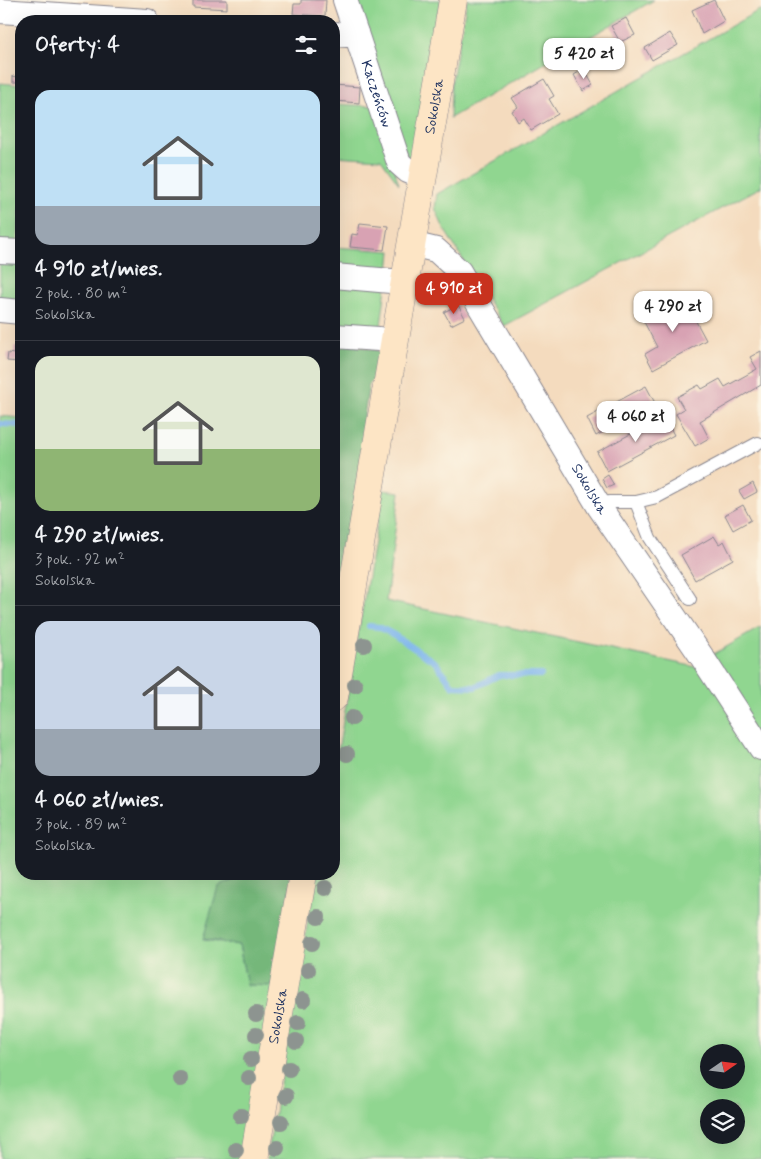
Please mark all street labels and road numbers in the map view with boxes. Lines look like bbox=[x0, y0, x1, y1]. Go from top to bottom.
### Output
street label: Kaczeńców bbox=[356, 58, 397, 130]
street label: Sokolska bbox=[420, 76, 450, 136]
street label: Sokolska bbox=[566, 460, 612, 520]
street label: Sokolska bbox=[264, 986, 293, 1045]

